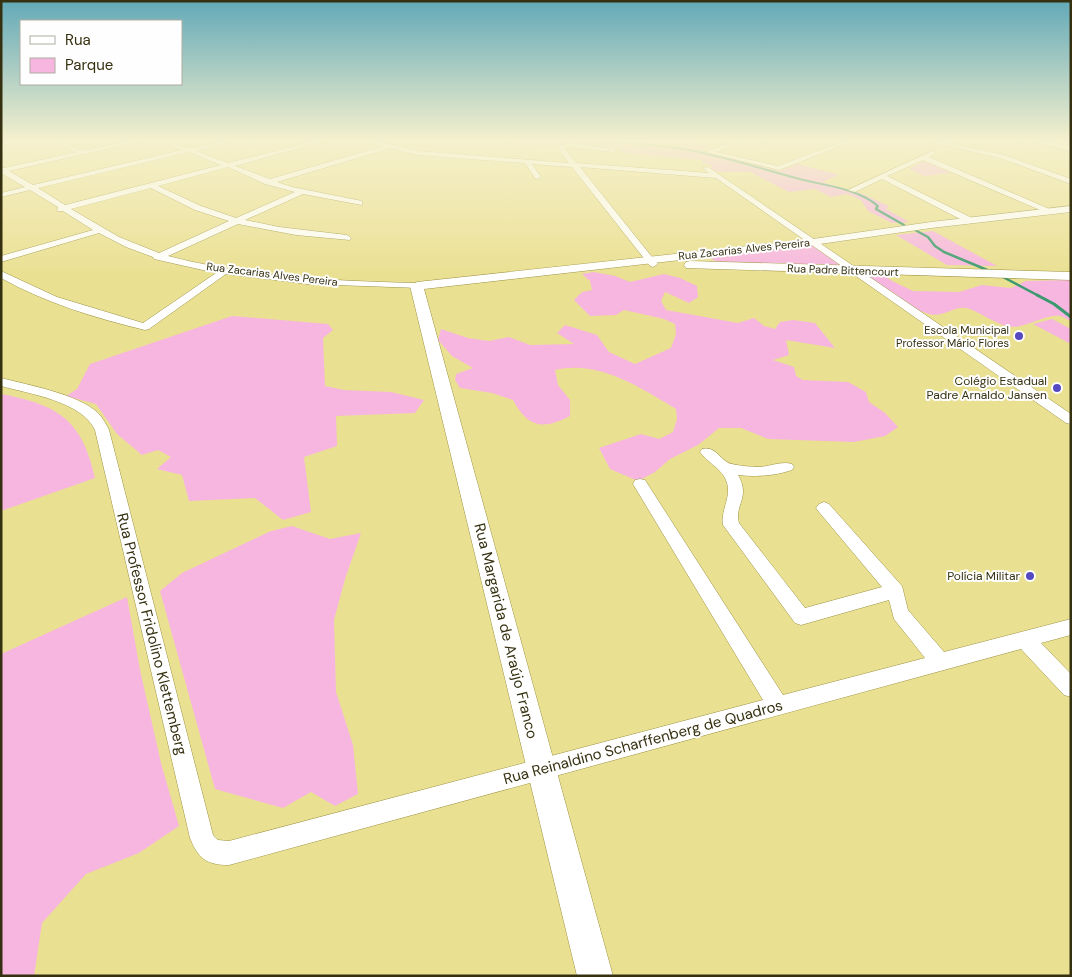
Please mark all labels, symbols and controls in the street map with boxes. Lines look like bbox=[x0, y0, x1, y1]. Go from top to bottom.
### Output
legend bbox=[20, 20, 182, 85]
text: Rua bbox=[65, 30, 91, 50]
text: Parque bbox=[65, 55, 113, 75]
street label: Rua Zacarias Alves Pereira bbox=[678, 235, 810, 263]
street label: Rua Zacarias Alves Pereira bbox=[206, 259, 338, 289]
street label: Rua Padre Bittencourt bbox=[787, 261, 899, 279]
place label: Escola Municipal Professor Mário Flores bbox=[896, 323, 1009, 350]
marker: Escola Municipal Professor Mário Flores bbox=[1013, 330, 1025, 342]
place label: Colégio Estadual Padre Arnaldo Jansen bbox=[927, 373, 1047, 403]
marker: Colégio Estadual Padre Arnaldo Jansen bbox=[1051, 382, 1063, 394]
street label: Rua Professor Fridolino Klettemberg bbox=[112, 511, 192, 757]
street label: Rua Margarida de Araújo Franco bbox=[469, 521, 543, 741]
place label: Polícia Militar bbox=[947, 568, 1021, 584]
marker: Polícia Militar bbox=[1024, 570, 1036, 582]
street label: Rua Reinaldino Scharffenberg de Quadros bbox=[501, 695, 785, 789]

